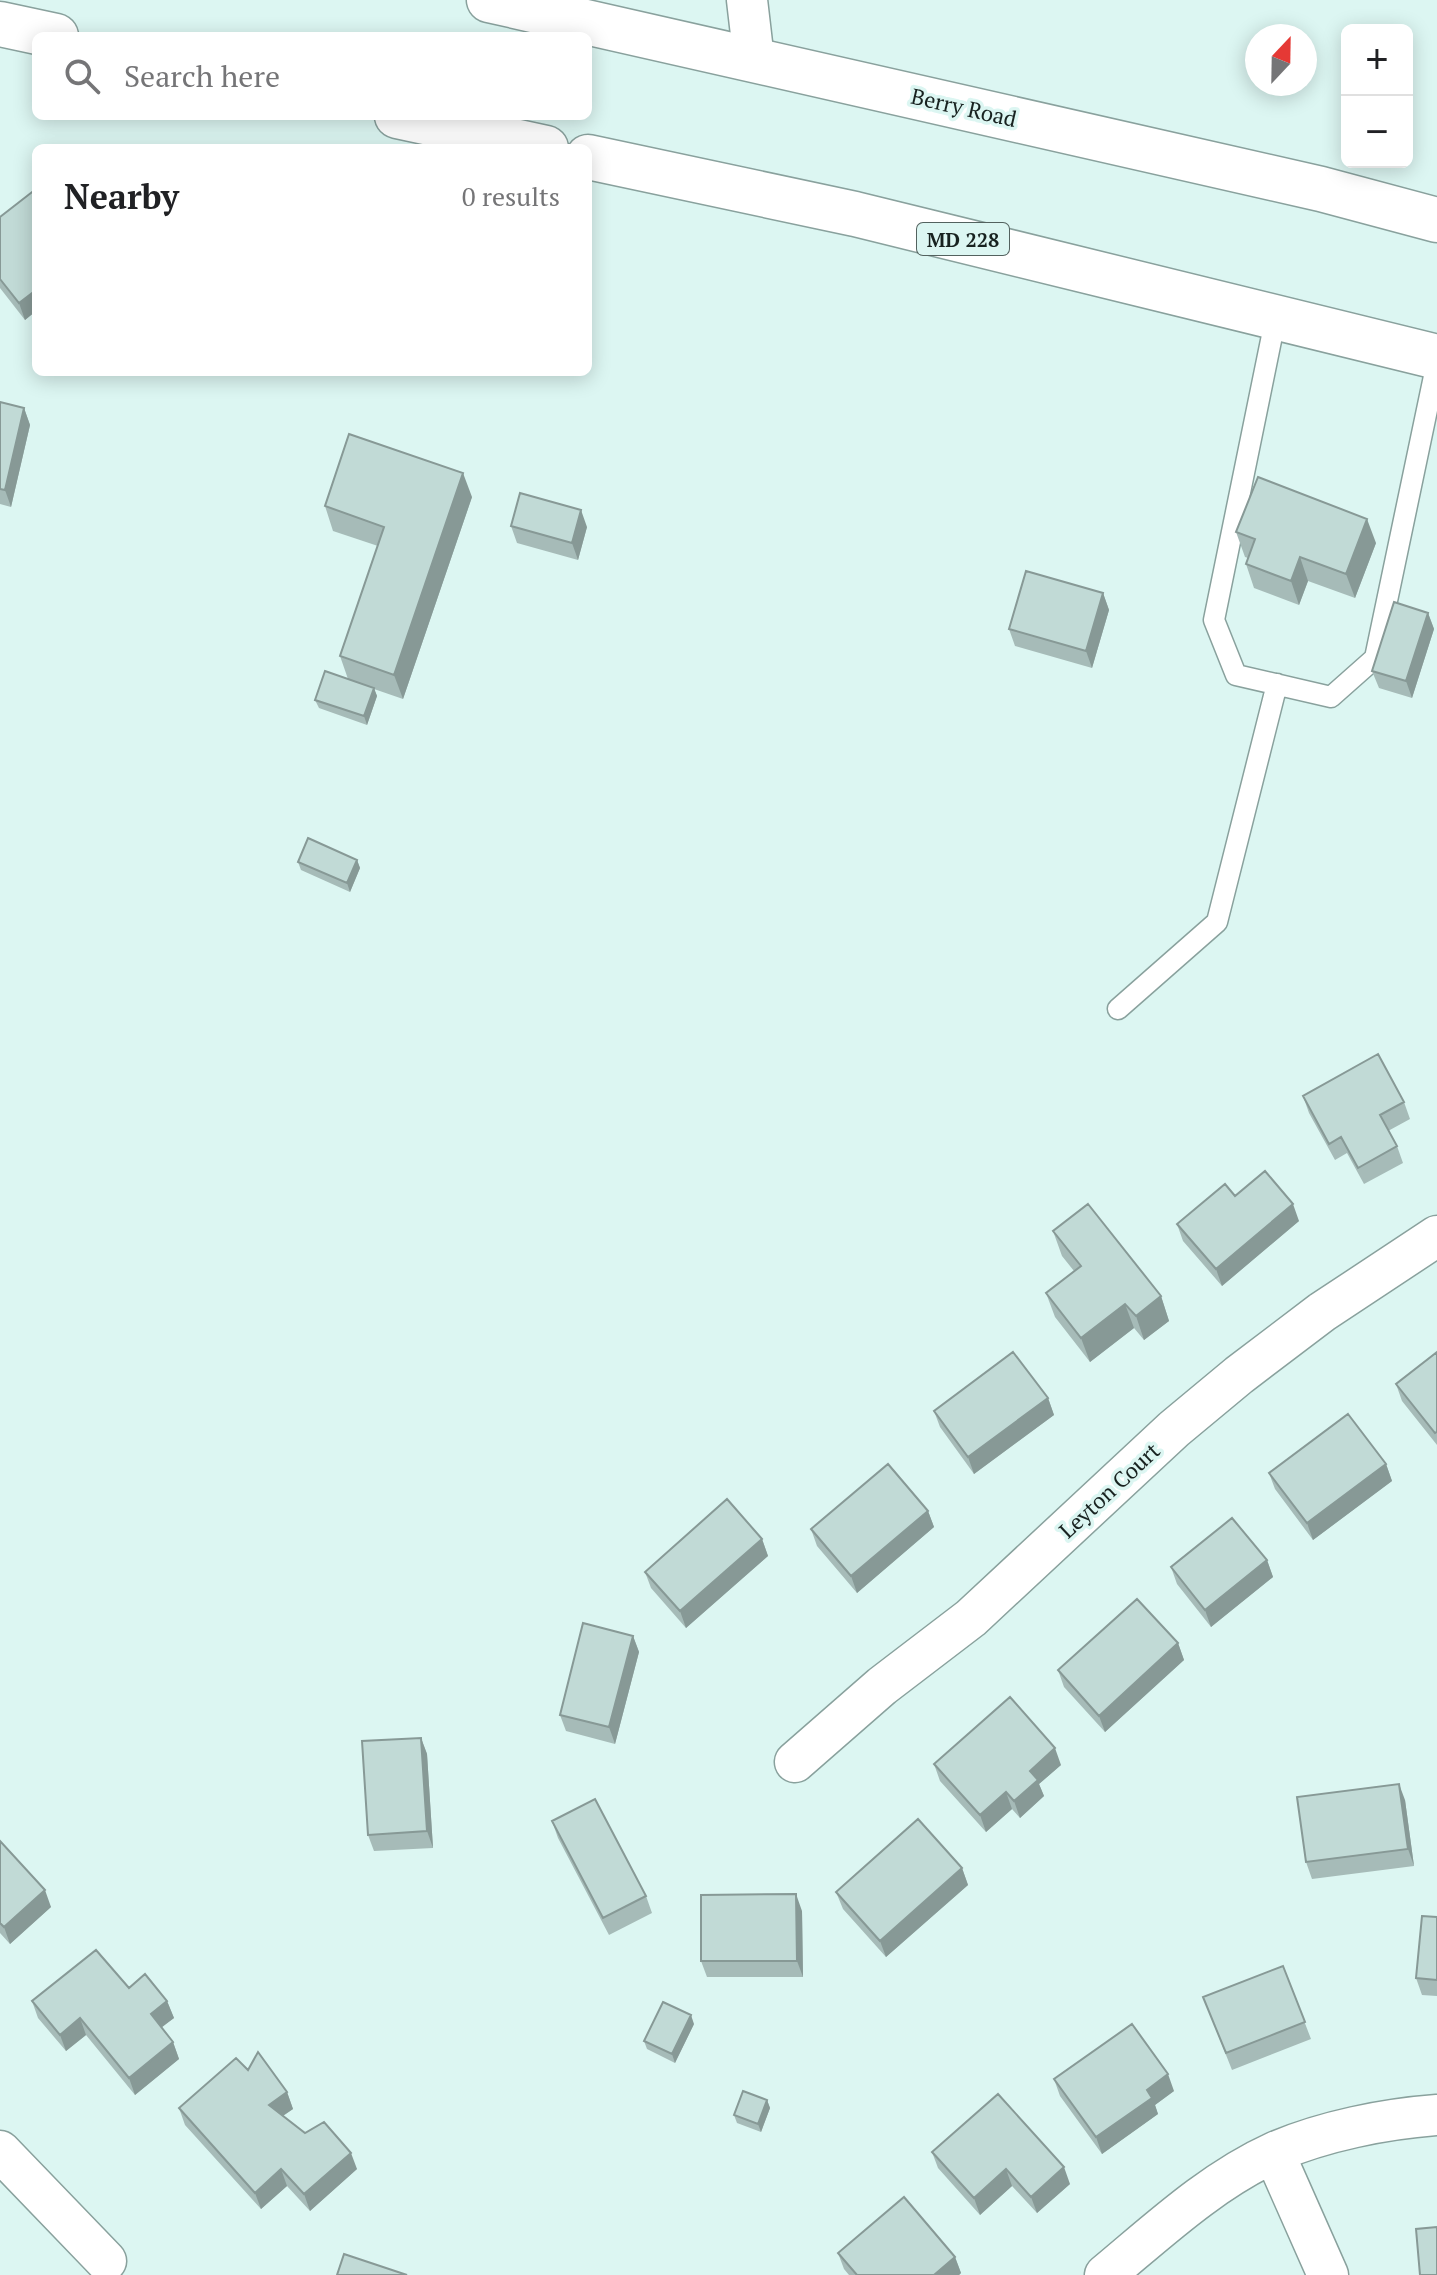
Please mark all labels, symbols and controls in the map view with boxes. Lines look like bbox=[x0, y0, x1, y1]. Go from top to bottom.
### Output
north arrow bbox=[1245, 24, 1317, 96]
map controls bbox=[1341, 24, 1413, 168]
button: + bbox=[1341, 24, 1413, 96]
search box bbox=[32, 32, 592, 120]
icon: search bbox=[60, 54, 104, 98]
text: Search here bbox=[124, 56, 280, 96]
street label: Berry Road bbox=[908, 81, 1020, 133]
button: − bbox=[1341, 96, 1413, 168]
text: Nearby bbox=[64, 174, 179, 219]
text: 0 results bbox=[462, 179, 560, 213]
road number: MD 228 bbox=[917, 223, 1009, 255]
street label: Leyton Court bbox=[1052, 1436, 1166, 1544]

